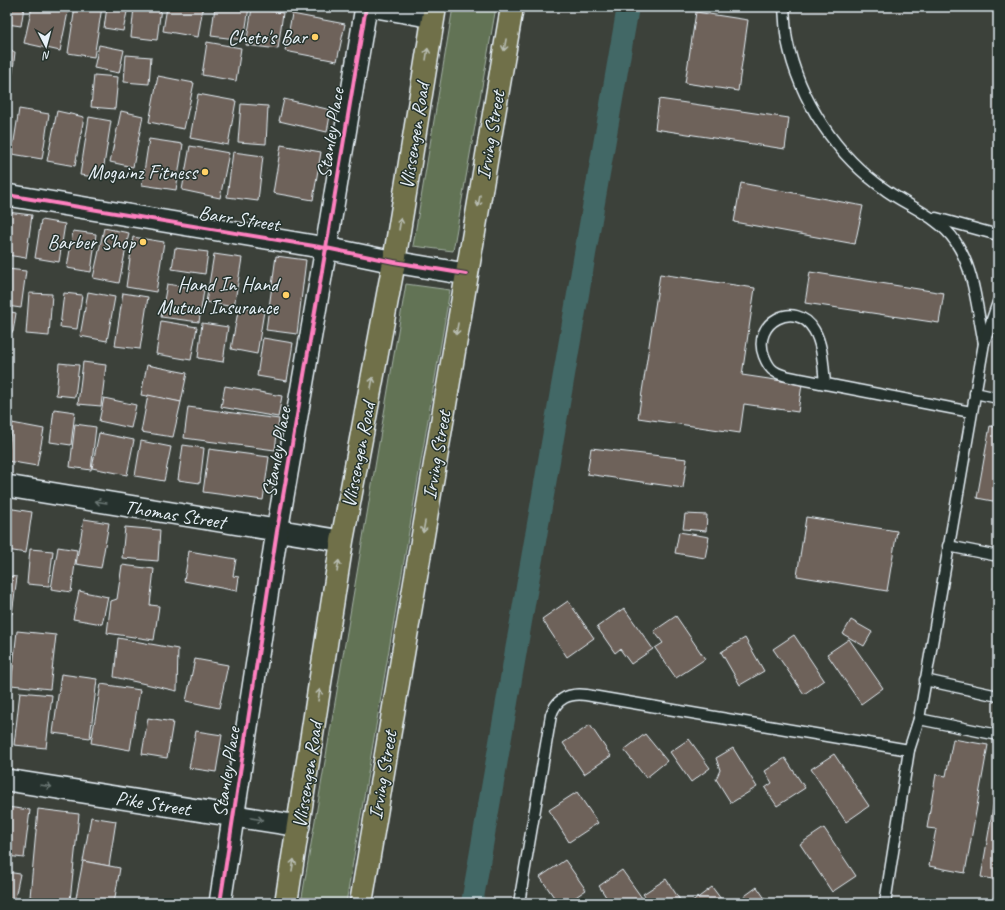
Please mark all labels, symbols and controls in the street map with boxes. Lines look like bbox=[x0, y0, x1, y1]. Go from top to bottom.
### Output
place label: Cheto's Bar bbox=[228, 25, 309, 50]
north arrow bbox=[26, 26, 66, 66]
marker: Cheto's Bar bbox=[310, 32, 320, 42]
one-way arrow bbox=[501, 39, 509, 52]
one-way arrow bbox=[423, 48, 431, 61]
text: N bbox=[41, 49, 51, 63]
street label: Vlissengen Road bbox=[394, 78, 436, 191]
street label: Stanley Place bbox=[311, 85, 350, 180]
street label: Irving Street bbox=[470, 87, 511, 181]
place label: Mogainz Fitness bbox=[88, 160, 199, 185]
marker: Mogainz Fitness bbox=[200, 167, 210, 177]
one-way arrow bbox=[475, 194, 483, 207]
street label: Barr Street bbox=[197, 200, 283, 238]
one-way arrow bbox=[396, 218, 404, 231]
place label: Barber Shop bbox=[47, 230, 136, 255]
marker: Barber Shop bbox=[138, 237, 148, 247]
place label: Hand In Hand Mutual Insurance bbox=[157, 272, 281, 320]
marker: Hand In Hand Mutual Insurance bbox=[281, 290, 291, 300]
one-way arrow bbox=[453, 323, 461, 336]
one-way arrow bbox=[368, 377, 376, 390]
street label: Vlissengen Road bbox=[336, 397, 382, 510]
street label: Stanley Place bbox=[256, 404, 297, 499]
street label: Irving Street bbox=[416, 407, 457, 501]
street label: Thomas Street bbox=[123, 494, 230, 535]
one-way arrow bbox=[95, 497, 108, 505]
one-way arrow bbox=[420, 520, 428, 533]
one-way arrow bbox=[334, 560, 342, 573]
one-way arrow bbox=[315, 689, 323, 702]
street label: Vlissengen Road bbox=[287, 717, 329, 830]
street label: Stanley Place bbox=[207, 724, 246, 819]
street label: Irving Street bbox=[362, 727, 403, 821]
one-way arrow bbox=[39, 782, 52, 790]
street label: Pike Street bbox=[114, 785, 194, 822]
one-way arrow bbox=[250, 815, 263, 823]
one-way arrow bbox=[289, 858, 297, 871]

